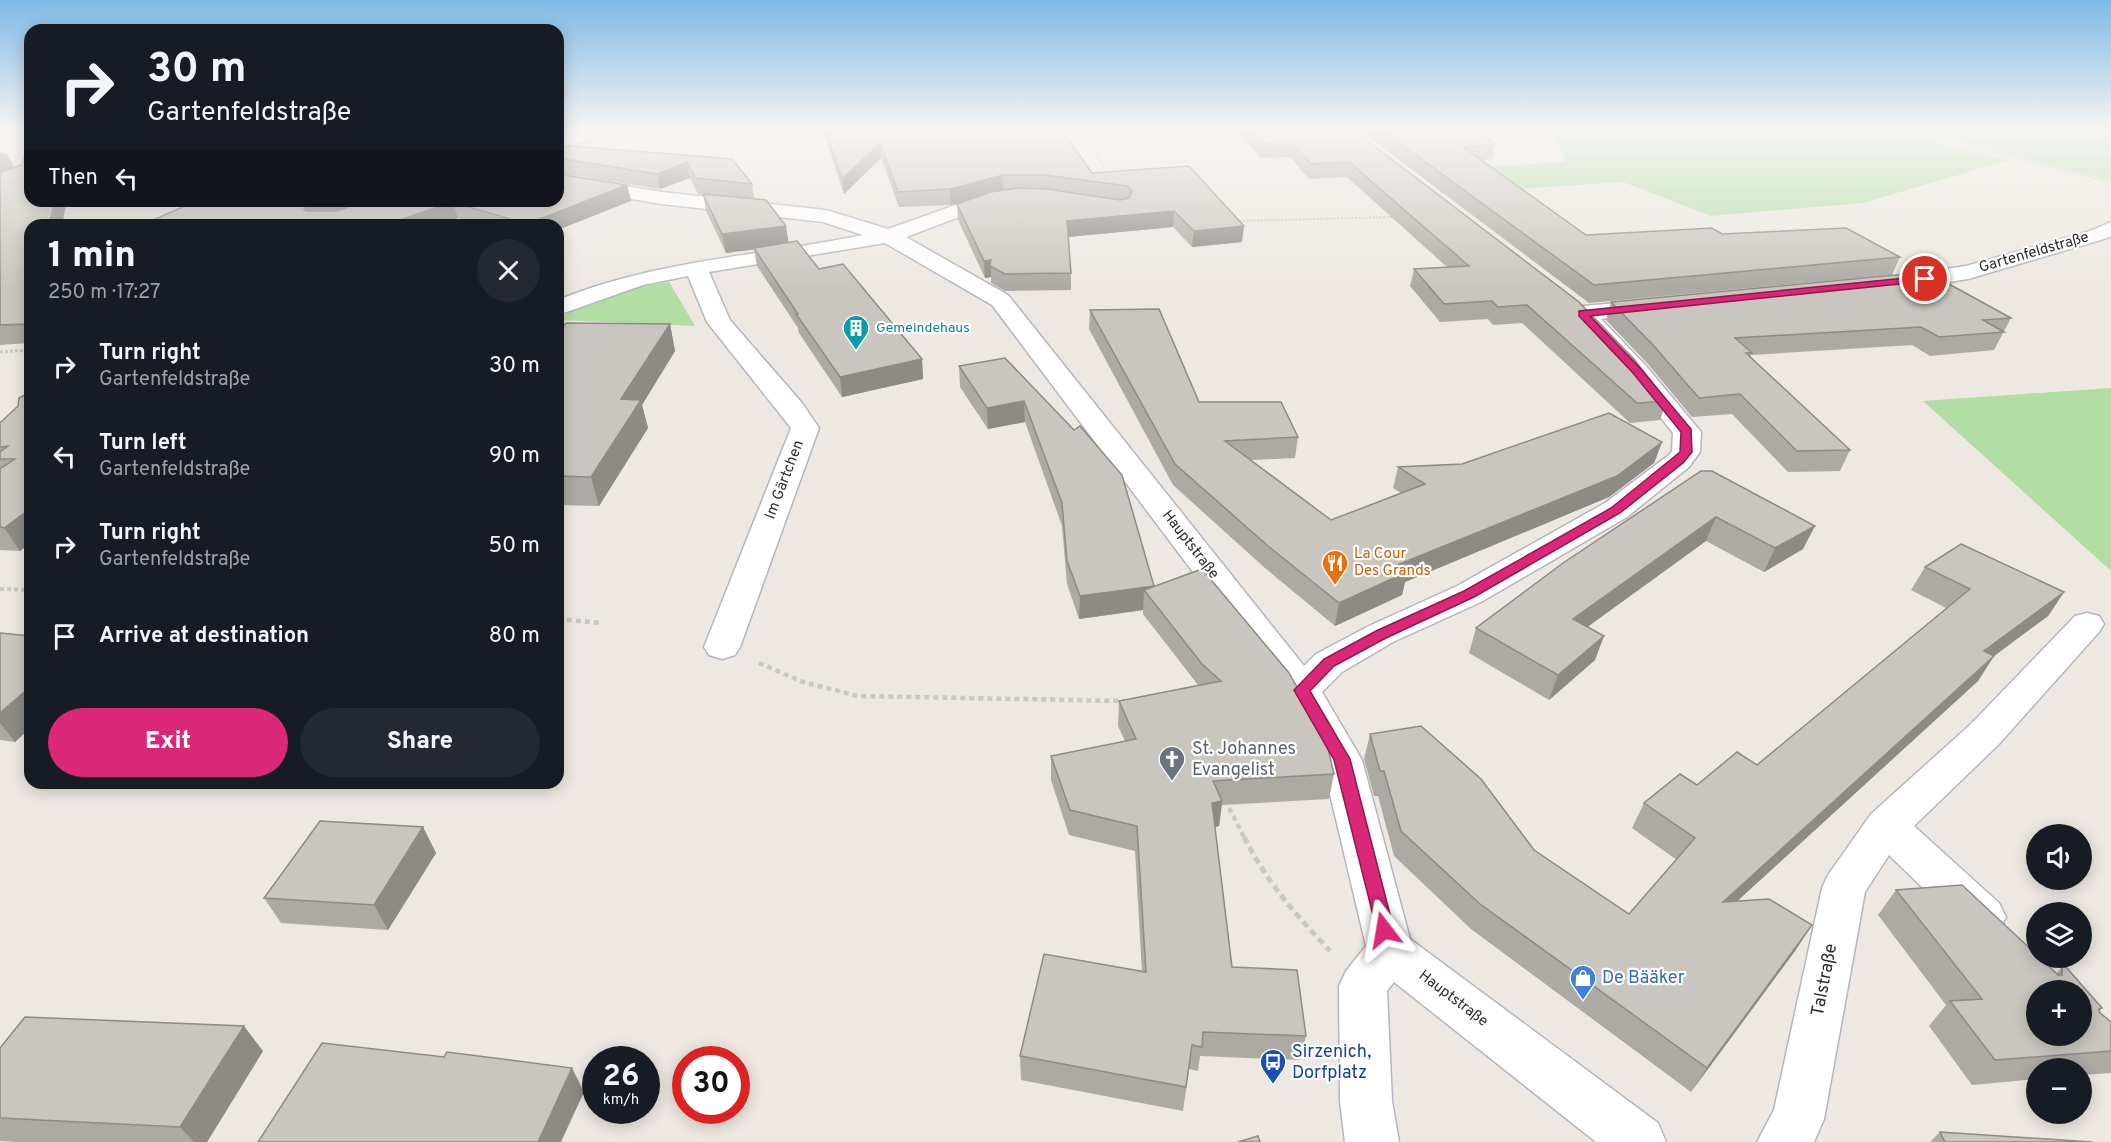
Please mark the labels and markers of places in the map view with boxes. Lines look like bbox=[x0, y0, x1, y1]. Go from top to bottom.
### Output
pin bbox=[1899, 253, 1950, 304]
building icon: Gemeindehaus bbox=[841, 313, 871, 351]
place label: Gemeindehaus bbox=[876, 320, 970, 337]
place label: La Cour Des Grands bbox=[1354, 545, 1431, 581]
restaurant icon: La Cour Des Grands bbox=[1320, 548, 1350, 586]
place label: St. Johannes Evangelist bbox=[1192, 738, 1296, 782]
church icon: St. Johannes Evangelist bbox=[1157, 744, 1187, 782]
shop icon: De Bääker bbox=[1568, 963, 1598, 1001]
place label: De Bääker bbox=[1602, 967, 1685, 990]
place label: Sirzenich, Dorfplatz bbox=[1292, 1041, 1371, 1085]
bus stop icon: Sirzenich, Dorfplatz bbox=[1258, 1047, 1288, 1085]

